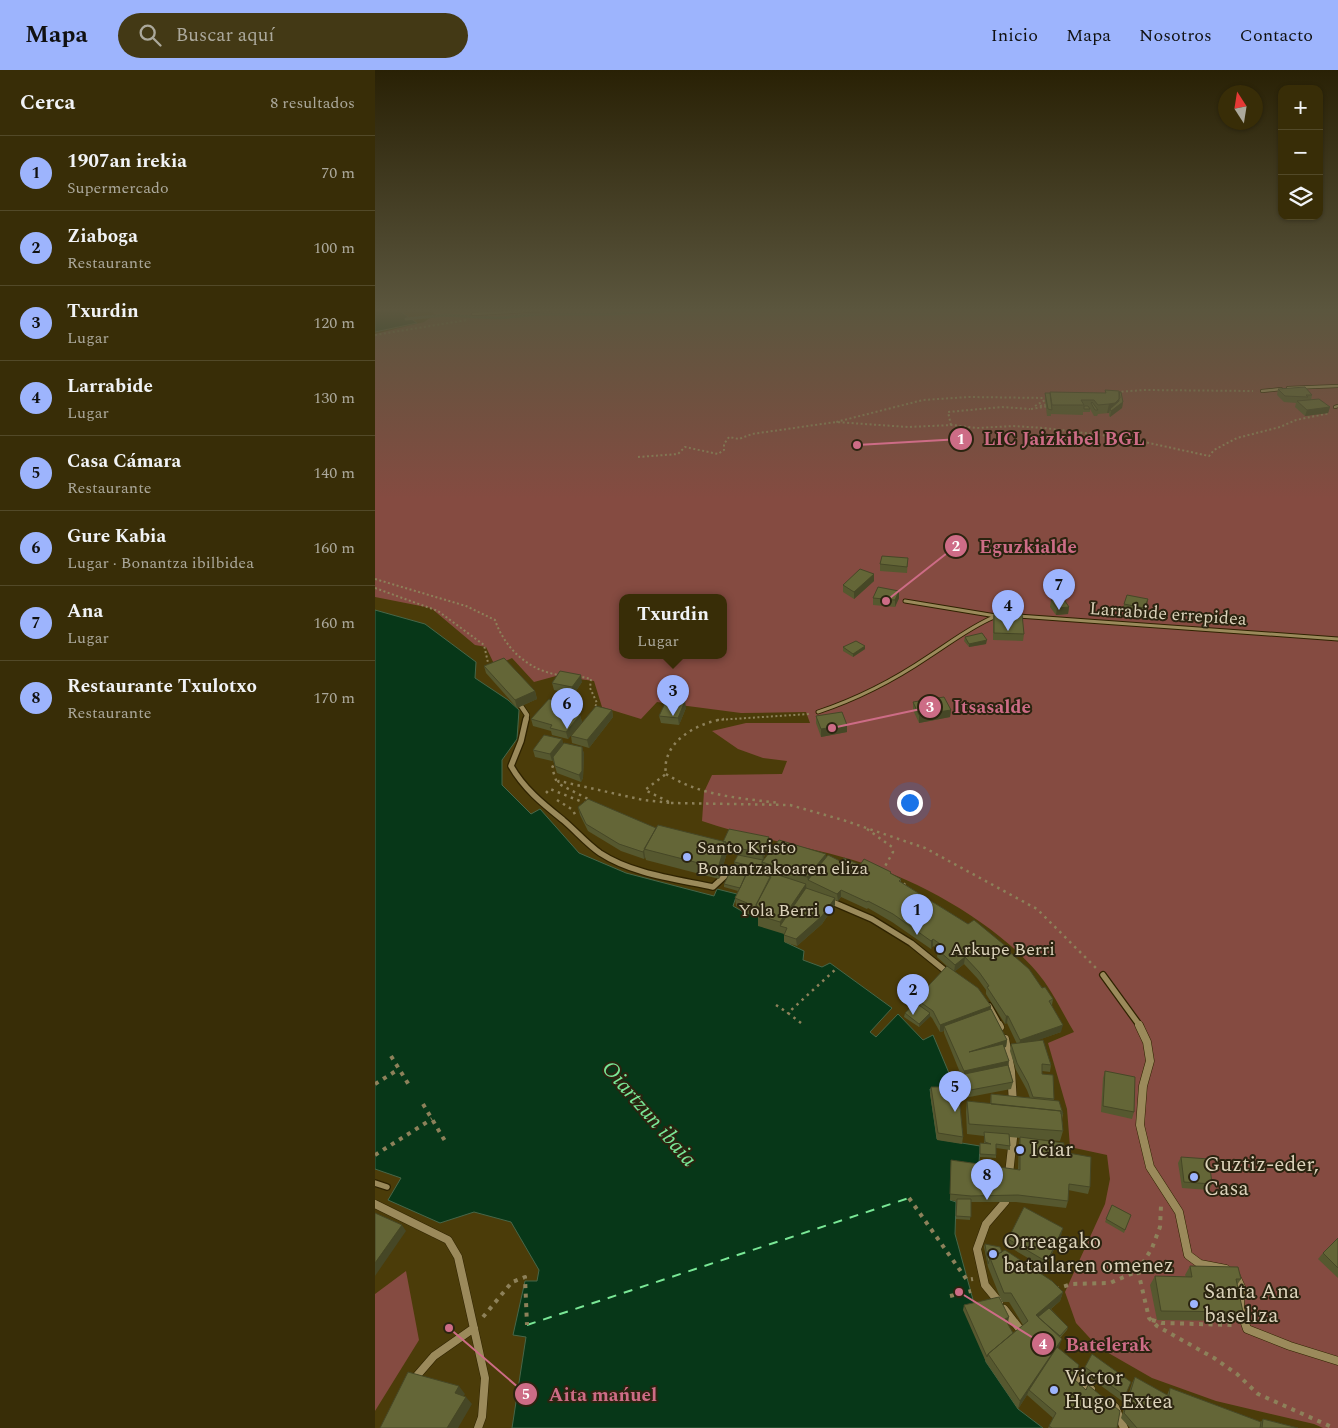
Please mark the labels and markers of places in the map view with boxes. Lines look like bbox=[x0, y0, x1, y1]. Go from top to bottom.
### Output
callout: LIC Jaizkibel BGL bbox=[949, 422, 1155, 456]
callout: Eguzkialde bbox=[944, 529, 1087, 563]
pin: 7 bbox=[1043, 569, 1075, 610]
pin: 4 bbox=[992, 590, 1024, 631]
pin: 3 bbox=[657, 675, 689, 716]
pin: 6 bbox=[551, 688, 583, 729]
callout: Itsasalde bbox=[918, 690, 1041, 724]
place label: Santo Kristo Bonantzakoaren eliza bbox=[697, 834, 869, 882]
marker: Santo Kristo Bonantzakoaren eliza bbox=[681, 851, 693, 863]
pin: 1 bbox=[901, 894, 933, 935]
place label: Yola Berri bbox=[738, 897, 819, 924]
marker: Yola Berri bbox=[823, 904, 835, 916]
place label: Arkupe Berri bbox=[950, 936, 1055, 963]
marker: Arkupe Berri bbox=[934, 943, 946, 955]
pin: 2 bbox=[897, 974, 929, 1015]
pin: 5 bbox=[939, 1071, 971, 1112]
place label: Iciar bbox=[1030, 1134, 1073, 1166]
marker: Iciar bbox=[1014, 1144, 1026, 1156]
place label: Guztiz-eder, Casa bbox=[1204, 1149, 1319, 1205]
pin: 8 bbox=[971, 1159, 1003, 1200]
marker: Guztiz-eder, Casa bbox=[1188, 1171, 1200, 1183]
place label: Orreagako batailaren omenez bbox=[1003, 1226, 1174, 1282]
marker: Orreagako batailaren omenez bbox=[987, 1248, 999, 1260]
place label: Santa Ana baseliza bbox=[1204, 1276, 1300, 1332]
marker: Santa Ana baseliza bbox=[1188, 1298, 1200, 1310]
callout: Batelerak bbox=[1030, 1327, 1160, 1361]
place label: Victor Hugo Extea bbox=[1064, 1362, 1173, 1418]
callout: Aita mańuel bbox=[514, 1377, 667, 1411]
marker: Victor Hugo Extea bbox=[1048, 1384, 1060, 1396]

